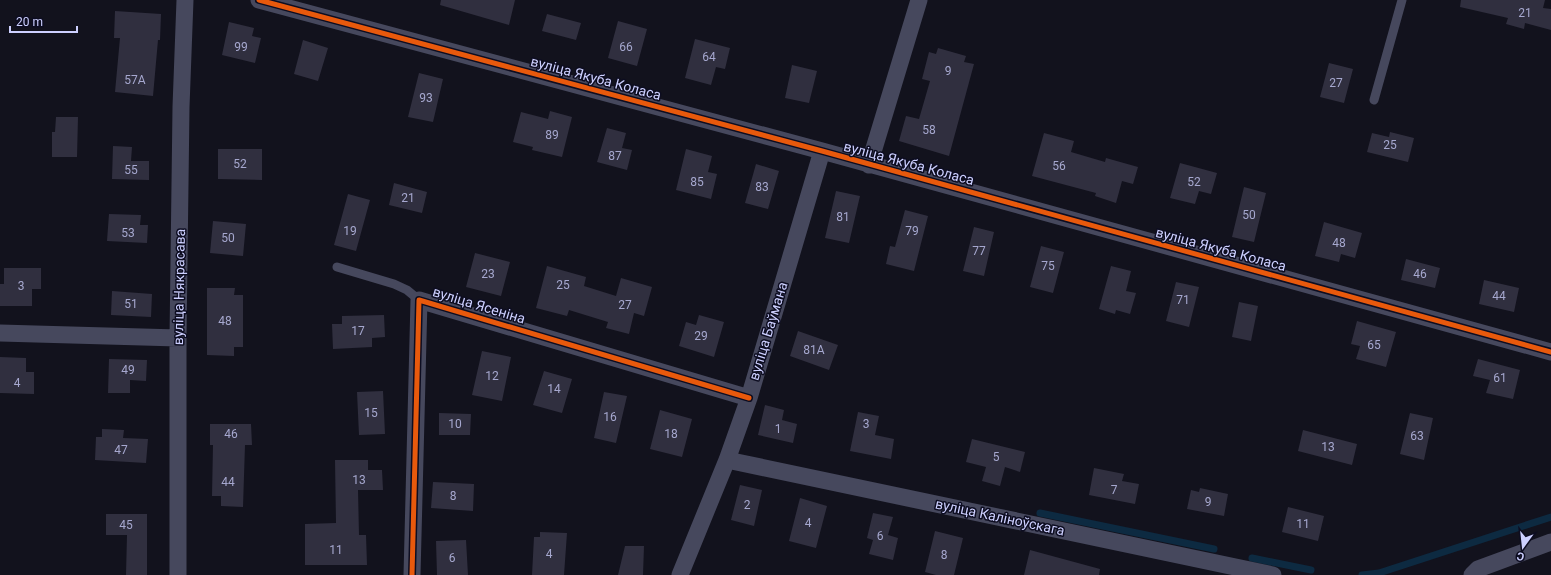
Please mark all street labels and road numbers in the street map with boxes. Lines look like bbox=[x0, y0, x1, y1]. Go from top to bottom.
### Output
street label: вуліца Якуба Коласа bbox=[529, 53, 663, 103]
street label: вуліца Якуба Коласа bbox=[842, 138, 976, 188]
street label: вуліца Якуба Коласа bbox=[1154, 224, 1288, 274]
street label: вуліца Някрасава bbox=[170, 229, 188, 345]
street label: вуліца Баўмана bbox=[745, 280, 791, 382]
street label: вуліца Ясеніна bbox=[431, 283, 527, 327]
street label: вуліца Каліноўскага bbox=[934, 495, 1066, 539]

